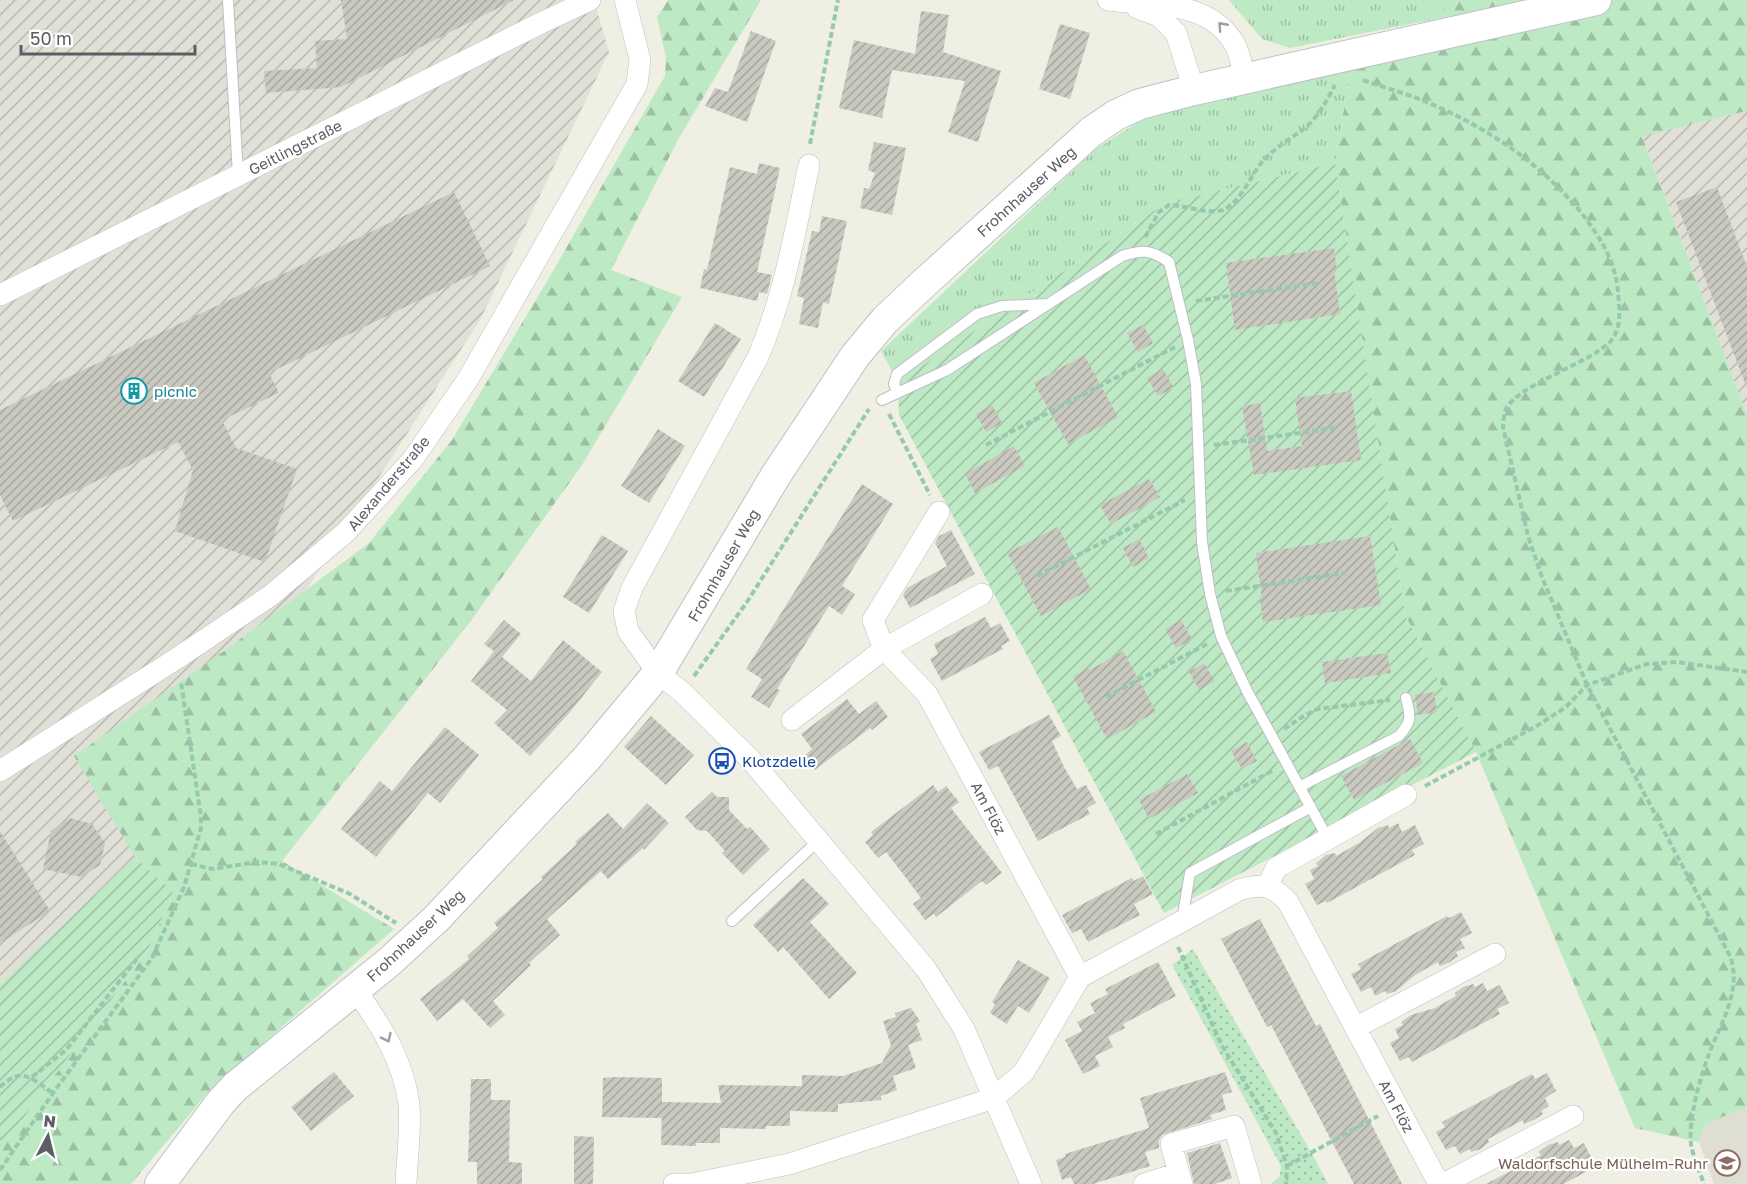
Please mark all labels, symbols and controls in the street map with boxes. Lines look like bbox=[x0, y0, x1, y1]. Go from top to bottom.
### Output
scale bar bbox=[21, 18, 195, 56]
one-way arrow bbox=[1218, 22, 1229, 33]
text: 50 m bbox=[30, 27, 72, 49]
street label: Geitlingstraße bbox=[245, 116, 345, 178]
street label: Frohnhauser Weg bbox=[973, 142, 1079, 240]
building icon: picnic bbox=[119, 376, 149, 406]
place label: picnic bbox=[154, 382, 197, 400]
street label: Alexanderstraße bbox=[343, 432, 433, 534]
street label: Frohnhauser Weg bbox=[683, 506, 763, 624]
bus stop icon: Klotzdelle bbox=[707, 746, 737, 776]
place label: Klotzdelle bbox=[742, 752, 816, 770]
street label: Am Flöz bbox=[968, 778, 1011, 838]
street label: Frohnhauser Weg bbox=[362, 885, 468, 985]
one-way arrow bbox=[379, 1032, 391, 1043]
street label: Am Flöz bbox=[1376, 1076, 1419, 1136]
north arrow bbox=[18, 1106, 78, 1166]
text: N bbox=[43, 1110, 57, 1132]
school or university icon: Waldorfschule Mülheim-Ruhr bbox=[1712, 1148, 1742, 1178]
place label: Waldorfschule Mülheim-Ruhr bbox=[1498, 1154, 1708, 1172]

